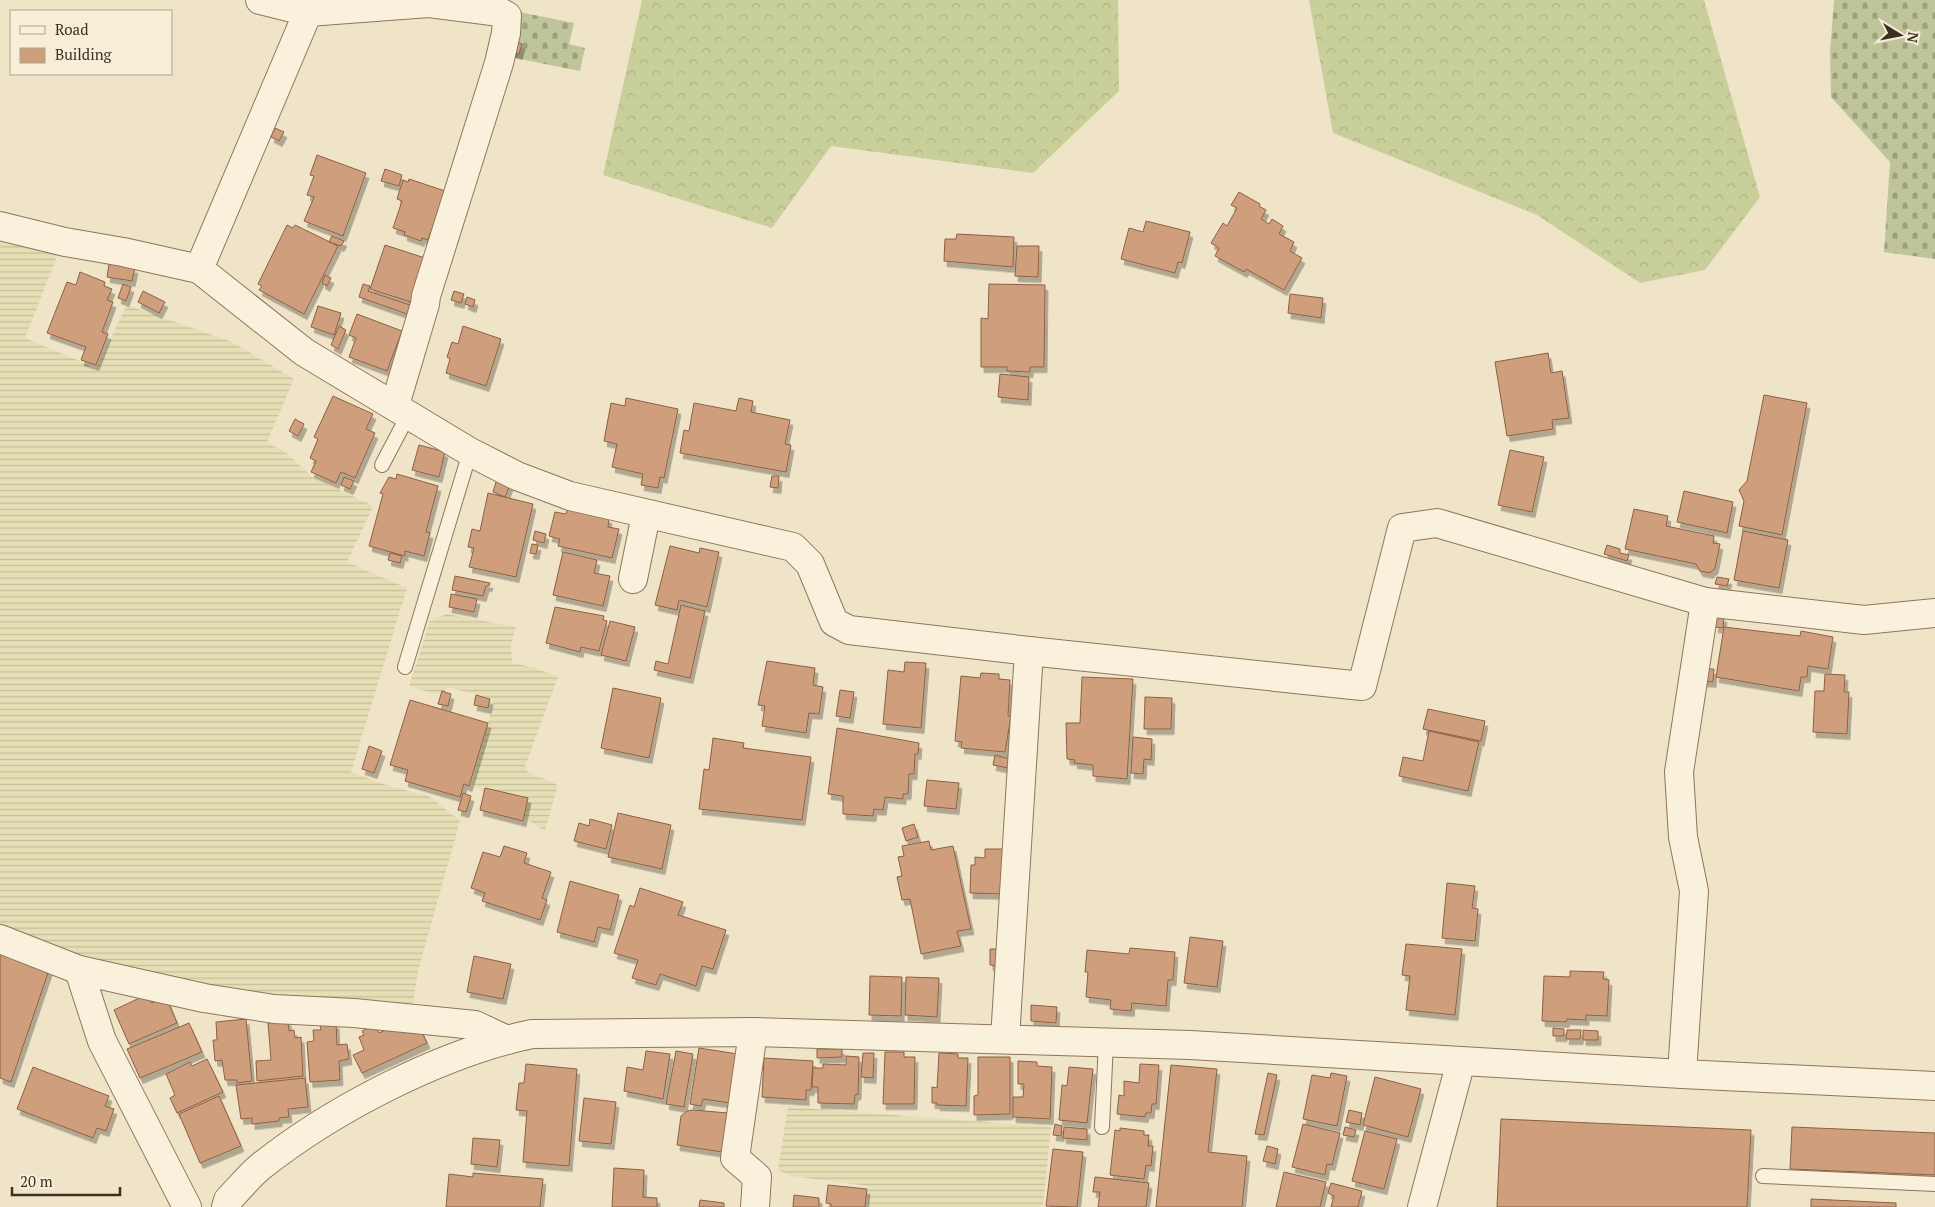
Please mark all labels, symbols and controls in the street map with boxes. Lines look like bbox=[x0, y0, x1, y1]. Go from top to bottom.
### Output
legend bbox=[10, 10, 172, 75]
north arrow bbox=[1875, 10, 1925, 60]
text: Road bbox=[55, 19, 88, 39]
text: N bbox=[1903, 30, 1924, 45]
text: Building bbox=[55, 44, 113, 64]
scale bar bbox=[12, 1164, 120, 1196]
text: 20 m bbox=[20, 1171, 53, 1191]

